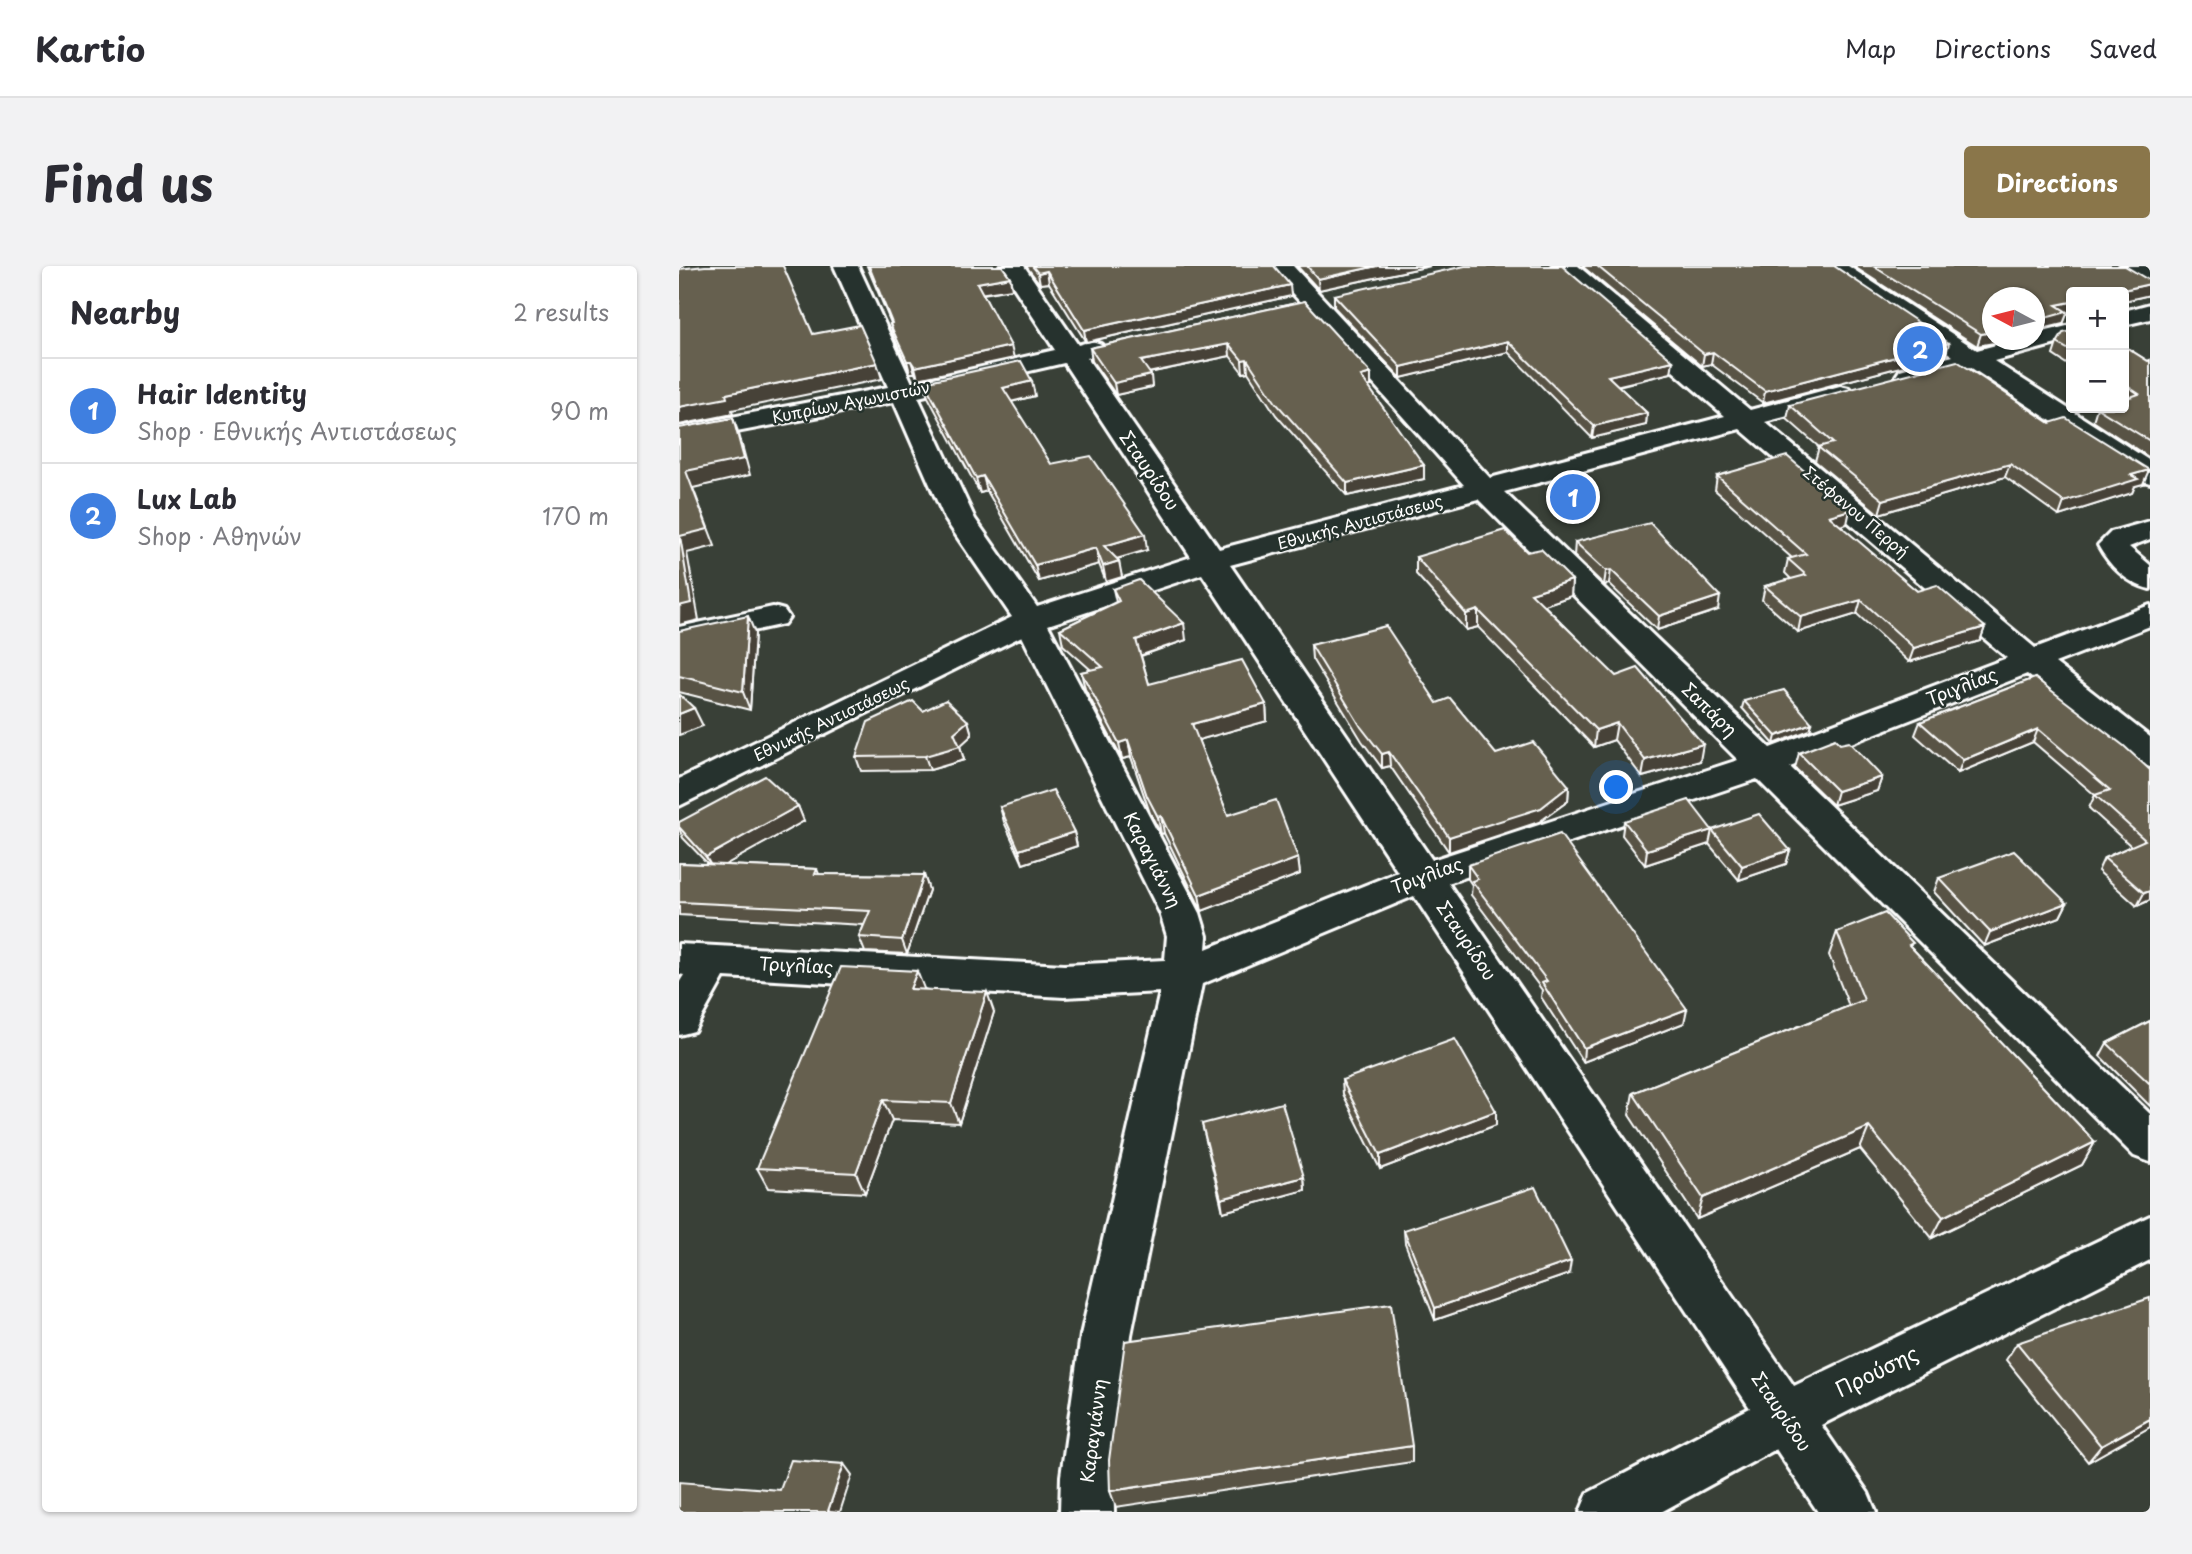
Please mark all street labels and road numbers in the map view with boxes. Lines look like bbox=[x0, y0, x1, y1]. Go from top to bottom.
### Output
street label: Κυπρίων Αγωνιστών bbox=[770, 374, 932, 428]
street label: Σταυρίδου bbox=[1114, 425, 1187, 515]
street label: Στέφανου Περρή bbox=[1799, 460, 1915, 563]
street label: Εθνικής Αντιστάσεως bbox=[1274, 487, 1445, 555]
street label: Τριγλίας bbox=[1922, 660, 2001, 712]
street label: Εθνικής Αντιστάσεως bbox=[749, 670, 912, 766]
street label: Σαπάρη bbox=[1676, 676, 1744, 742]
street label: Καραγιάννη bbox=[1118, 807, 1189, 912]
street label: Τριγλίας bbox=[1387, 849, 1466, 900]
street label: Σταυρίδου bbox=[1431, 895, 1504, 985]
street label: Τριγλίας bbox=[758, 949, 834, 980]
street label: Προύσης bbox=[1829, 1336, 1923, 1404]
street label: Σταυρίδου bbox=[1746, 1366, 1819, 1456]
street label: Καραγιάννη bbox=[1073, 1377, 1112, 1484]

